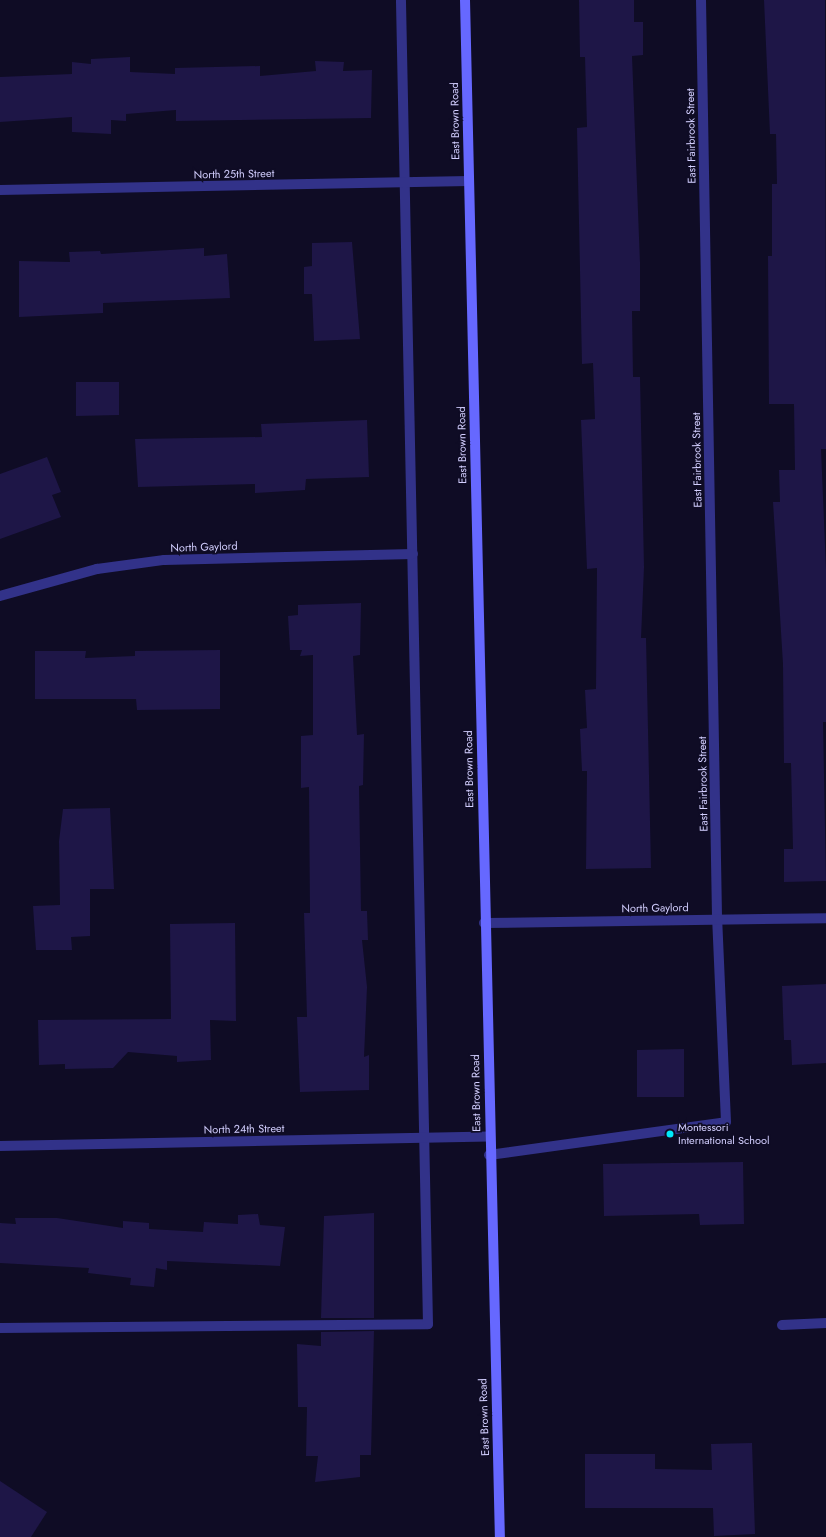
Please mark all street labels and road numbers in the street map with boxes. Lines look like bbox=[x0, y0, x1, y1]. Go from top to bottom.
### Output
street label: East Brown Road bbox=[448, 82, 462, 160]
street label: East Fairbrook Street bbox=[684, 88, 698, 184]
street label: North 25th Street bbox=[194, 167, 274, 181]
street label: East Brown Road bbox=[455, 406, 469, 484]
street label: East Fairbrook Street bbox=[690, 412, 704, 508]
street label: North Gaylord bbox=[170, 539, 238, 555]
street label: East Brown Road bbox=[462, 730, 476, 808]
street label: East Fairbrook Street bbox=[696, 736, 710, 832]
street label: North Gaylord bbox=[621, 901, 689, 915]
street label: East Brown Road bbox=[469, 1054, 483, 1132]
street label: North 24th Street bbox=[204, 1122, 284, 1136]
street label: East Brown Road bbox=[476, 1378, 492, 1456]

